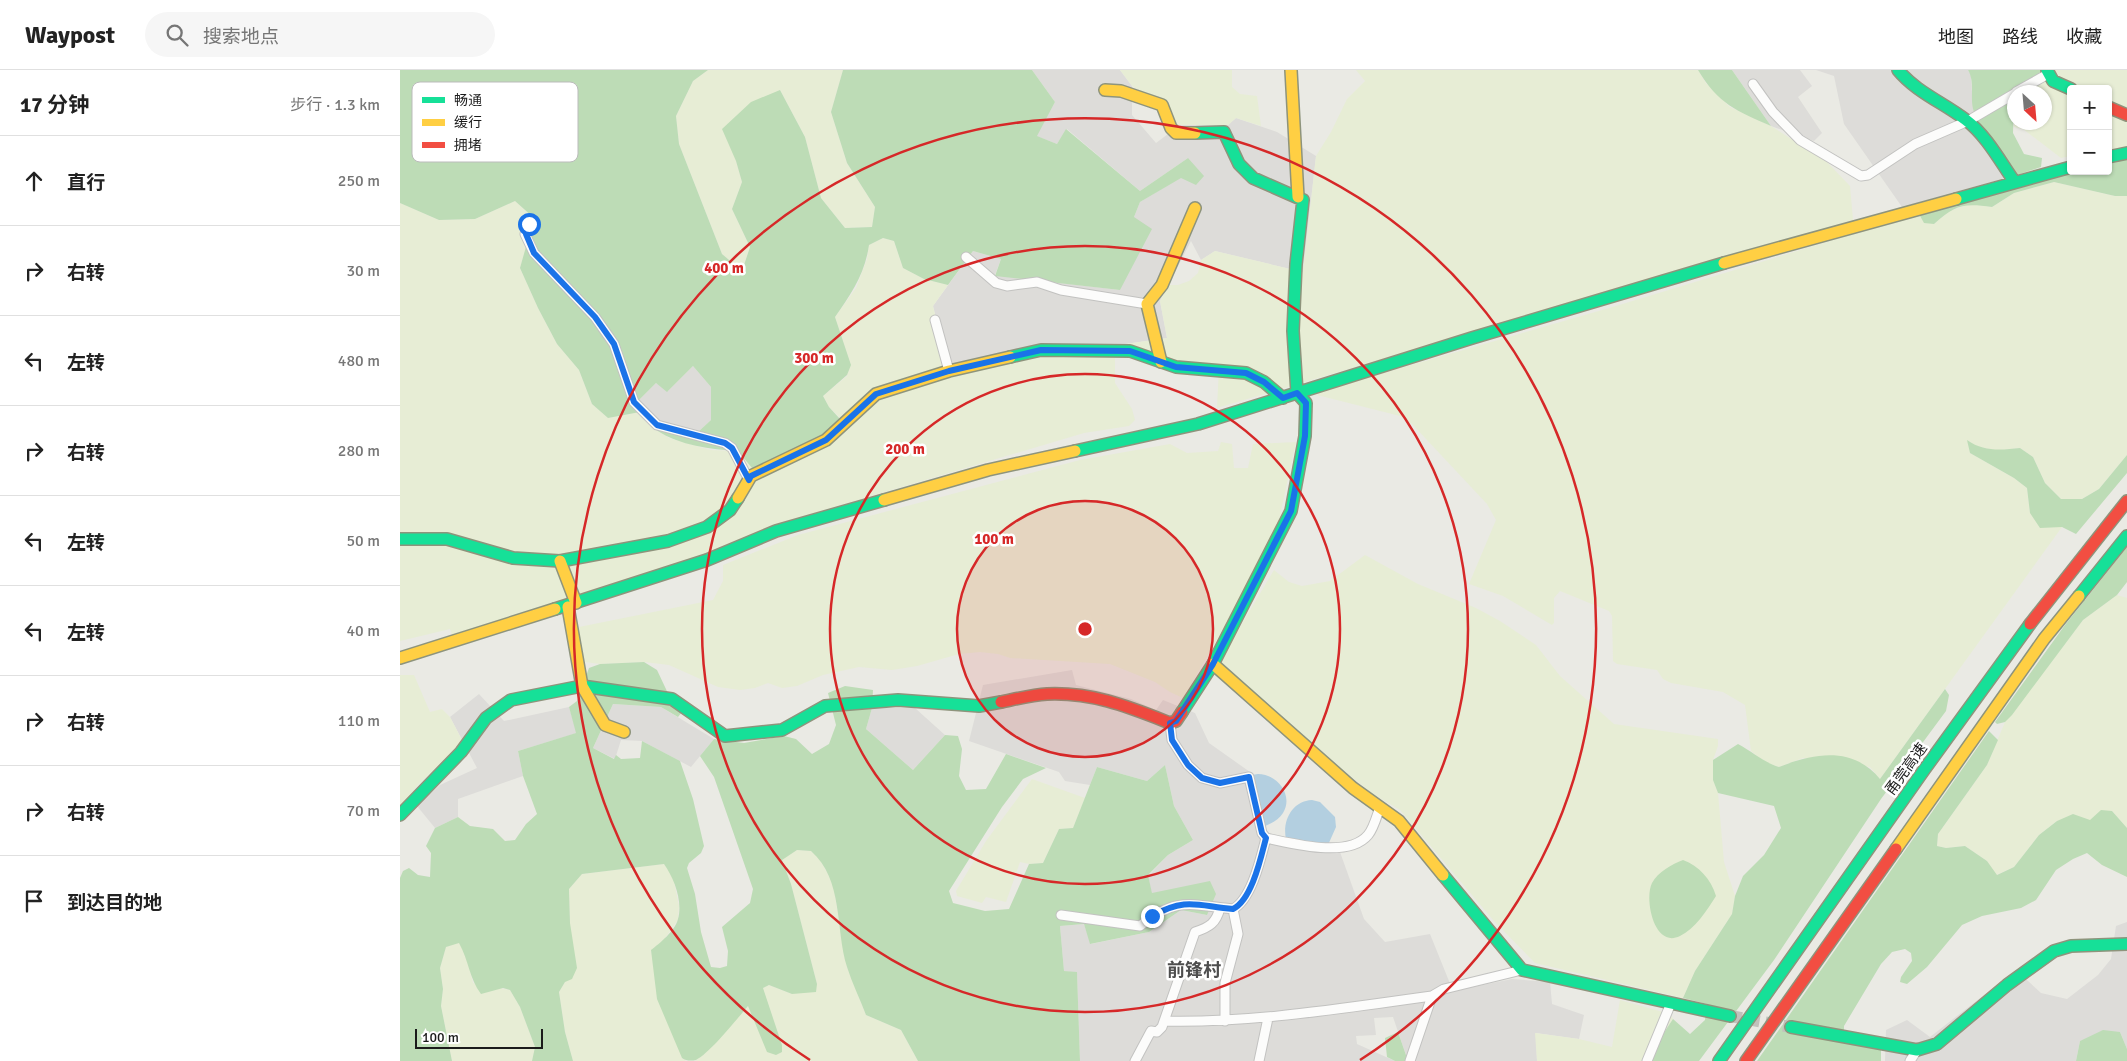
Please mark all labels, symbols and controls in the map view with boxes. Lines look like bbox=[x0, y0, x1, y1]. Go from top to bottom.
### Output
search box bbox=[145, 12, 495, 57]
text: Waypost bbox=[25, 20, 115, 50]
icon: search bbox=[163, 21, 191, 49]
text: 搜索地点 bbox=[203, 25, 279, 49]
text: 地图 bbox=[1938, 26, 1974, 48]
text: 路线 bbox=[2002, 26, 2038, 48]
text: 收藏 bbox=[2066, 26, 2102, 48]
legend bbox=[412, 82, 578, 162]
north arrow bbox=[2007, 85, 2052, 130]
map controls bbox=[2067, 85, 2112, 175]
button: + bbox=[2067, 85, 2112, 130]
text: 17 分钟 bbox=[20, 92, 89, 118]
text: 畅通 bbox=[454, 92, 482, 109]
text: 步行 · 1.3 km bbox=[290, 95, 380, 115]
text: 缓行 bbox=[454, 114, 482, 131]
button: − bbox=[2067, 130, 2112, 175]
text: 拥堵 bbox=[454, 137, 482, 154]
icon: ahead bbox=[20, 167, 48, 195]
text: 直行 bbox=[67, 171, 105, 195]
text: 250 m bbox=[338, 171, 380, 191]
route start bbox=[518, 213, 541, 236]
icon: right bbox=[20, 257, 48, 285]
text: 400 m bbox=[704, 259, 744, 277]
text: 右转 bbox=[67, 261, 105, 285]
text: 30 m bbox=[346, 261, 380, 281]
icon: left bbox=[20, 347, 48, 375]
text: 300 m bbox=[794, 349, 834, 367]
text: 左转 bbox=[67, 351, 105, 375]
text: 480 m bbox=[338, 351, 380, 371]
icon: right bbox=[20, 437, 48, 465]
text: 200 m bbox=[885, 440, 925, 458]
text: 右转 bbox=[67, 441, 105, 465]
text: 280 m bbox=[338, 441, 380, 461]
icon: left bbox=[20, 527, 48, 555]
text: 100 m bbox=[974, 530, 1014, 548]
text: 左转 bbox=[67, 531, 105, 555]
text: 50 m bbox=[346, 531, 380, 551]
icon: left bbox=[20, 617, 48, 645]
centre of rings bbox=[1076, 620, 1094, 638]
text: 左转 bbox=[67, 621, 105, 645]
text: 40 m bbox=[346, 621, 380, 641]
icon: right bbox=[20, 707, 48, 735]
text: 右转 bbox=[67, 711, 105, 735]
text: 110 m bbox=[338, 711, 380, 731]
street label: 甬莞高速 bbox=[1881, 739, 1931, 799]
icon: right bbox=[20, 797, 48, 825]
text: 右转 bbox=[67, 801, 105, 825]
text: 70 m bbox=[346, 801, 380, 821]
icon: arrive bbox=[20, 887, 48, 915]
text: 到达目的地 bbox=[67, 891, 162, 915]
route end bbox=[1141, 905, 1164, 928]
district label: 前锋村 bbox=[1167, 959, 1221, 981]
scale bar bbox=[415, 1026, 542, 1049]
text: 100 m bbox=[422, 1029, 459, 1046]

